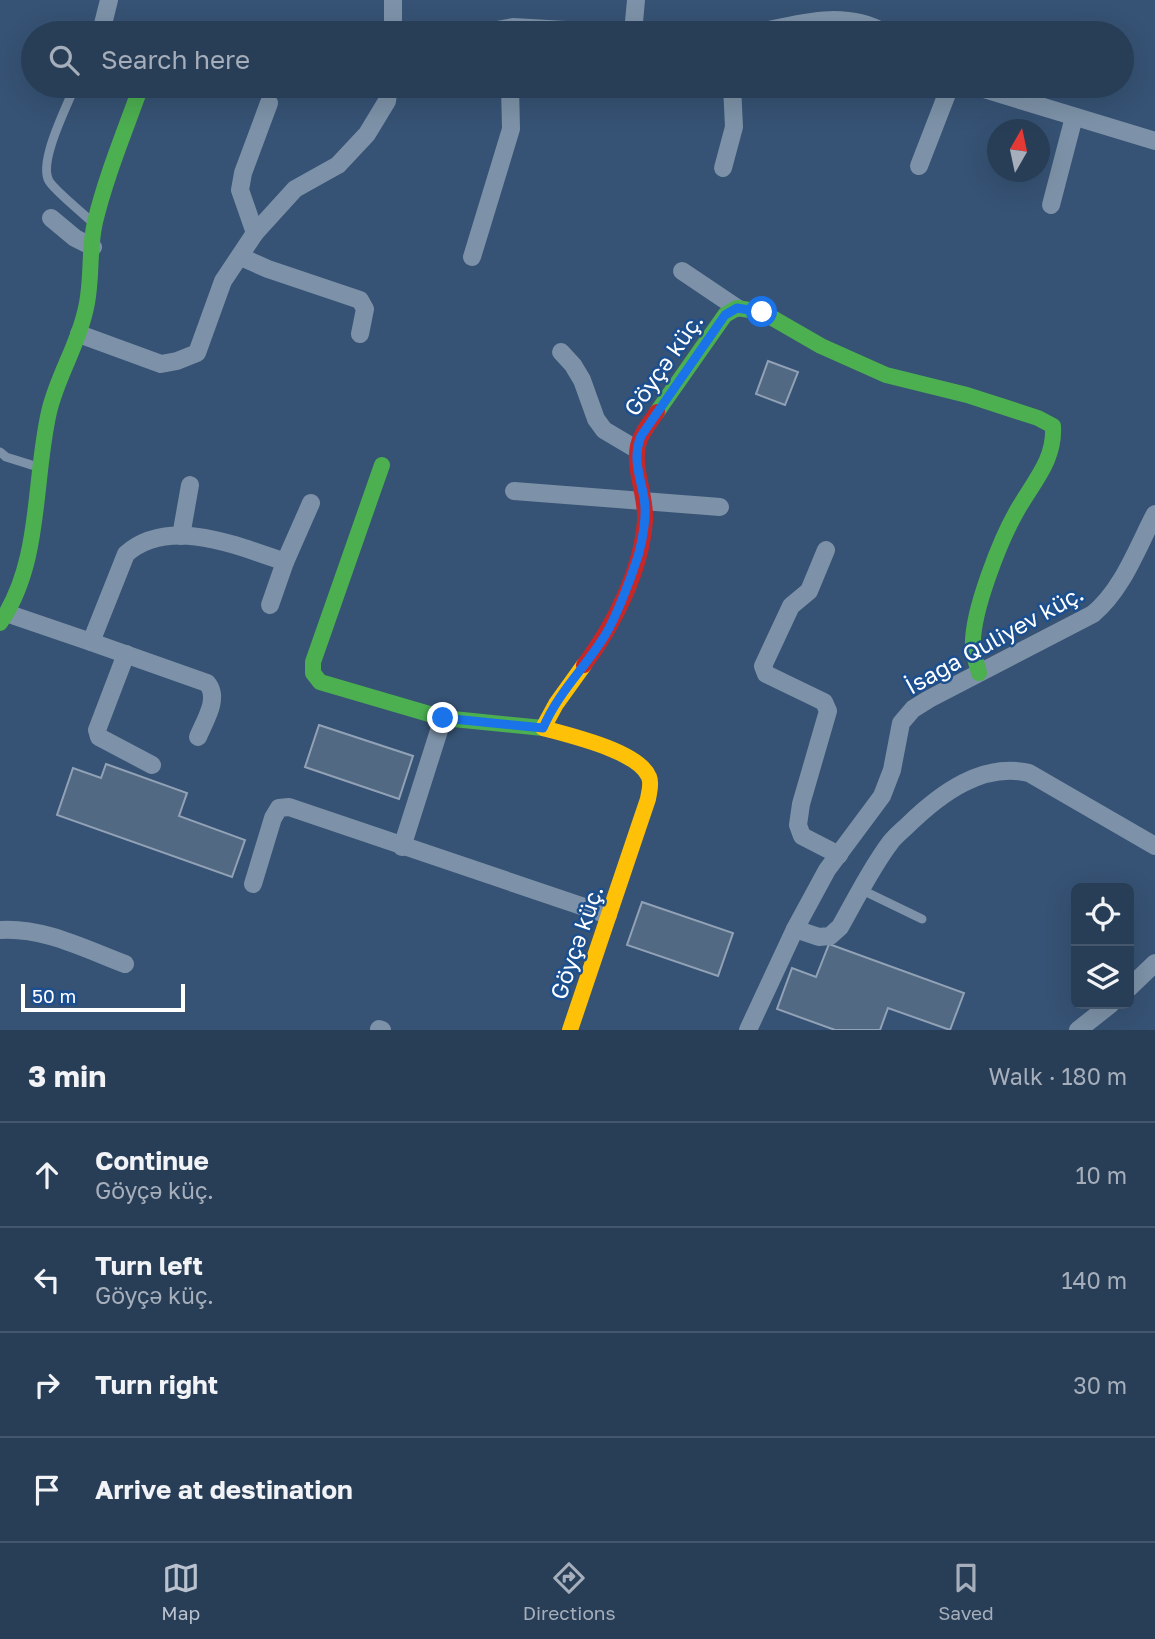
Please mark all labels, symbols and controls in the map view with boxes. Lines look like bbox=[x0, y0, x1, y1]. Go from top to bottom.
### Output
search box bbox=[21, 21, 1134, 98]
icon: search bbox=[45, 41, 83, 79]
text: Search here bbox=[101, 44, 250, 75]
north arrow bbox=[987, 119, 1050, 182]
route start bbox=[746, 296, 777, 327]
street label: Göyçə küç. bbox=[617, 307, 709, 421]
street label: İsağa Quliyev küç. bbox=[900, 578, 1088, 700]
route end bbox=[427, 702, 458, 733]
street label: Göyçə küç. bbox=[543, 881, 609, 1003]
map controls bbox=[1071, 883, 1134, 1009]
button: locate bbox=[1071, 883, 1134, 946]
button: layers bbox=[1071, 946, 1134, 1009]
scale bar bbox=[21, 981, 186, 1013]
text: 50 m bbox=[32, 984, 76, 1007]
text: 3 min bbox=[28, 1058, 106, 1094]
text: Walk · 180 m bbox=[989, 1062, 1127, 1090]
text: Continue bbox=[95, 1145, 209, 1176]
icon: ahead bbox=[28, 1156, 66, 1194]
text: 10 m bbox=[1075, 1161, 1127, 1189]
text: Göyçə küç. bbox=[95, 1176, 214, 1204]
text: Turn left bbox=[95, 1250, 203, 1281]
icon: left bbox=[28, 1261, 66, 1299]
text: 140 m bbox=[1061, 1266, 1127, 1294]
text: Göyçə küç. bbox=[95, 1281, 214, 1309]
icon: right bbox=[28, 1366, 66, 1404]
text: Turn right bbox=[95, 1369, 218, 1400]
text: 30 m bbox=[1073, 1371, 1127, 1399]
icon: arrive bbox=[28, 1471, 66, 1509]
text: Arrive at destination bbox=[95, 1474, 353, 1505]
tab: Map bbox=[161, 1559, 200, 1624]
tab: Directions bbox=[523, 1559, 616, 1624]
tab: Saved bbox=[938, 1559, 994, 1624]

